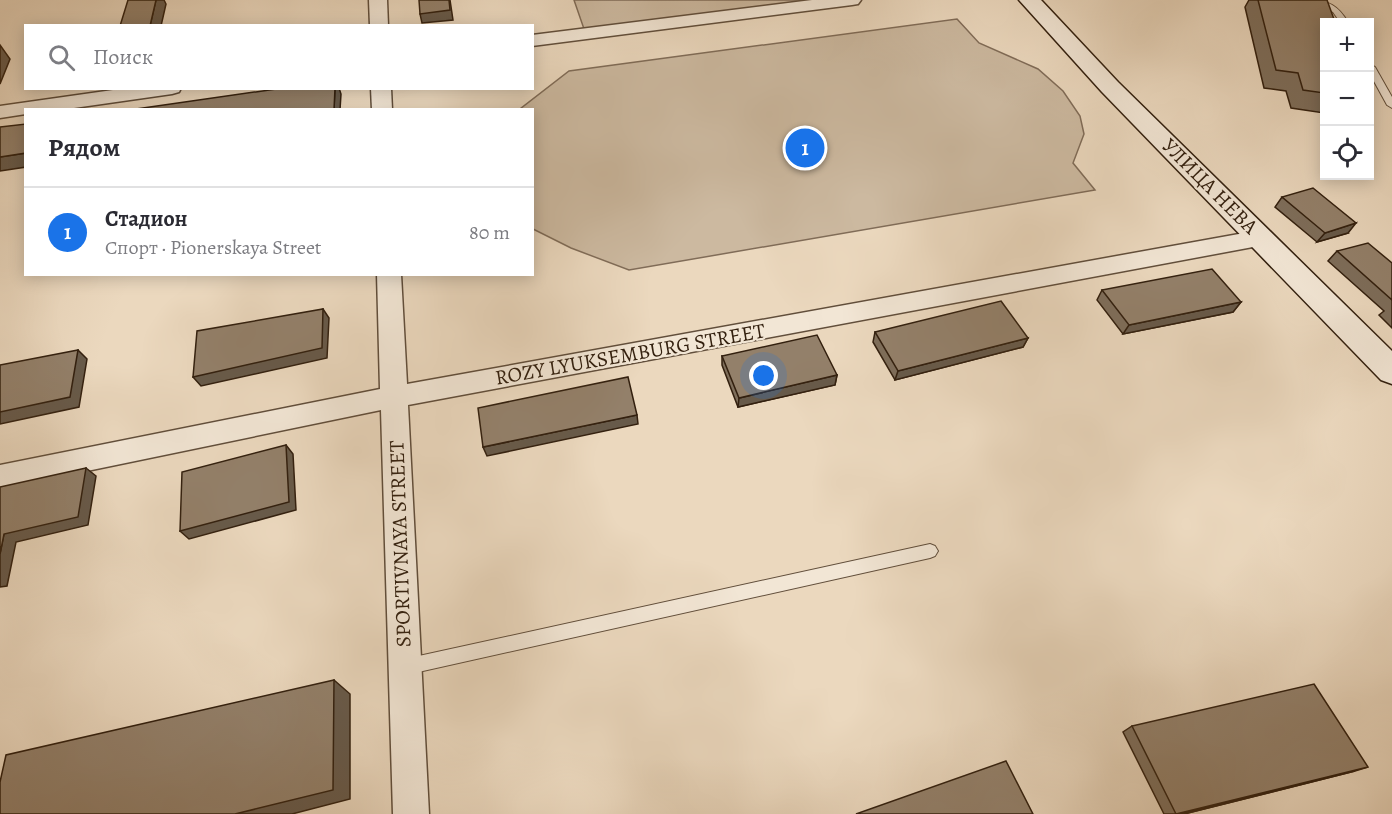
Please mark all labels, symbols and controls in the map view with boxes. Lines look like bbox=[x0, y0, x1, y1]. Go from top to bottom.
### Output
map controls bbox=[1320, 18, 1374, 180]
button: + bbox=[1320, 18, 1374, 72]
search box bbox=[24, 24, 534, 90]
icon: search bbox=[45, 41, 78, 74]
text: Поиск bbox=[93, 42, 153, 72]
button: − bbox=[1320, 72, 1374, 126]
pin: 1 bbox=[786, 126, 824, 170]
button: locate bbox=[1320, 126, 1374, 180]
text: Рядом bbox=[48, 130, 120, 165]
street label: УЛИЦА НЕВА bbox=[1156, 132, 1265, 241]
text: Стадион bbox=[105, 204, 188, 234]
text: 1 bbox=[64, 219, 71, 246]
text: 80 m bbox=[469, 219, 510, 246]
text: Спорт · Pionerskaya Street bbox=[105, 234, 321, 261]
street label: ROZY LYUKSEMBURG STREET bbox=[493, 316, 768, 392]
your location bbox=[749, 361, 778, 390]
street label: SPORTIVNAYA STREET bbox=[382, 440, 418, 648]

